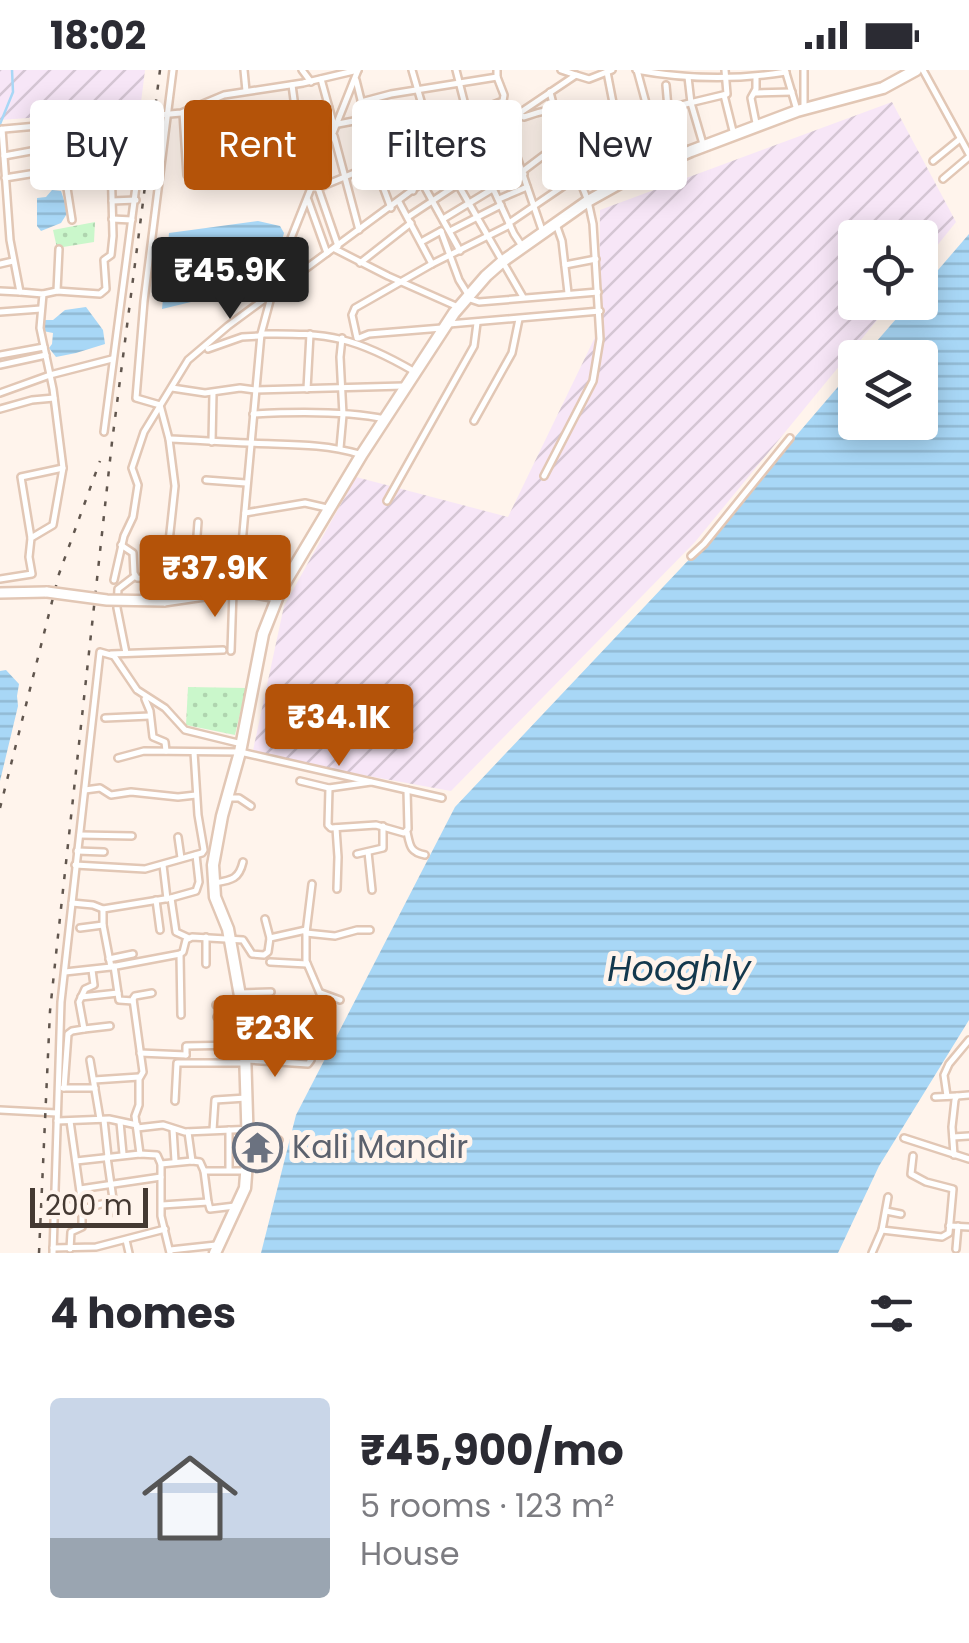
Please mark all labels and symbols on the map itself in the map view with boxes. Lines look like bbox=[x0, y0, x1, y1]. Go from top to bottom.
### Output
pin: ₹45.9K bbox=[149, 237, 311, 322]
pin: ₹37.9K bbox=[134, 535, 296, 620]
pin: ₹34.1K bbox=[258, 684, 420, 769]
water label: Hooghly bbox=[607, 944, 752, 993]
pin: ₹23K bbox=[216, 995, 334, 1080]
temple icon: Kali Mandir bbox=[231, 1121, 283, 1173]
place label: Kali Mandir bbox=[292, 1124, 468, 1169]
scale bar bbox=[30, 1183, 148, 1228]

